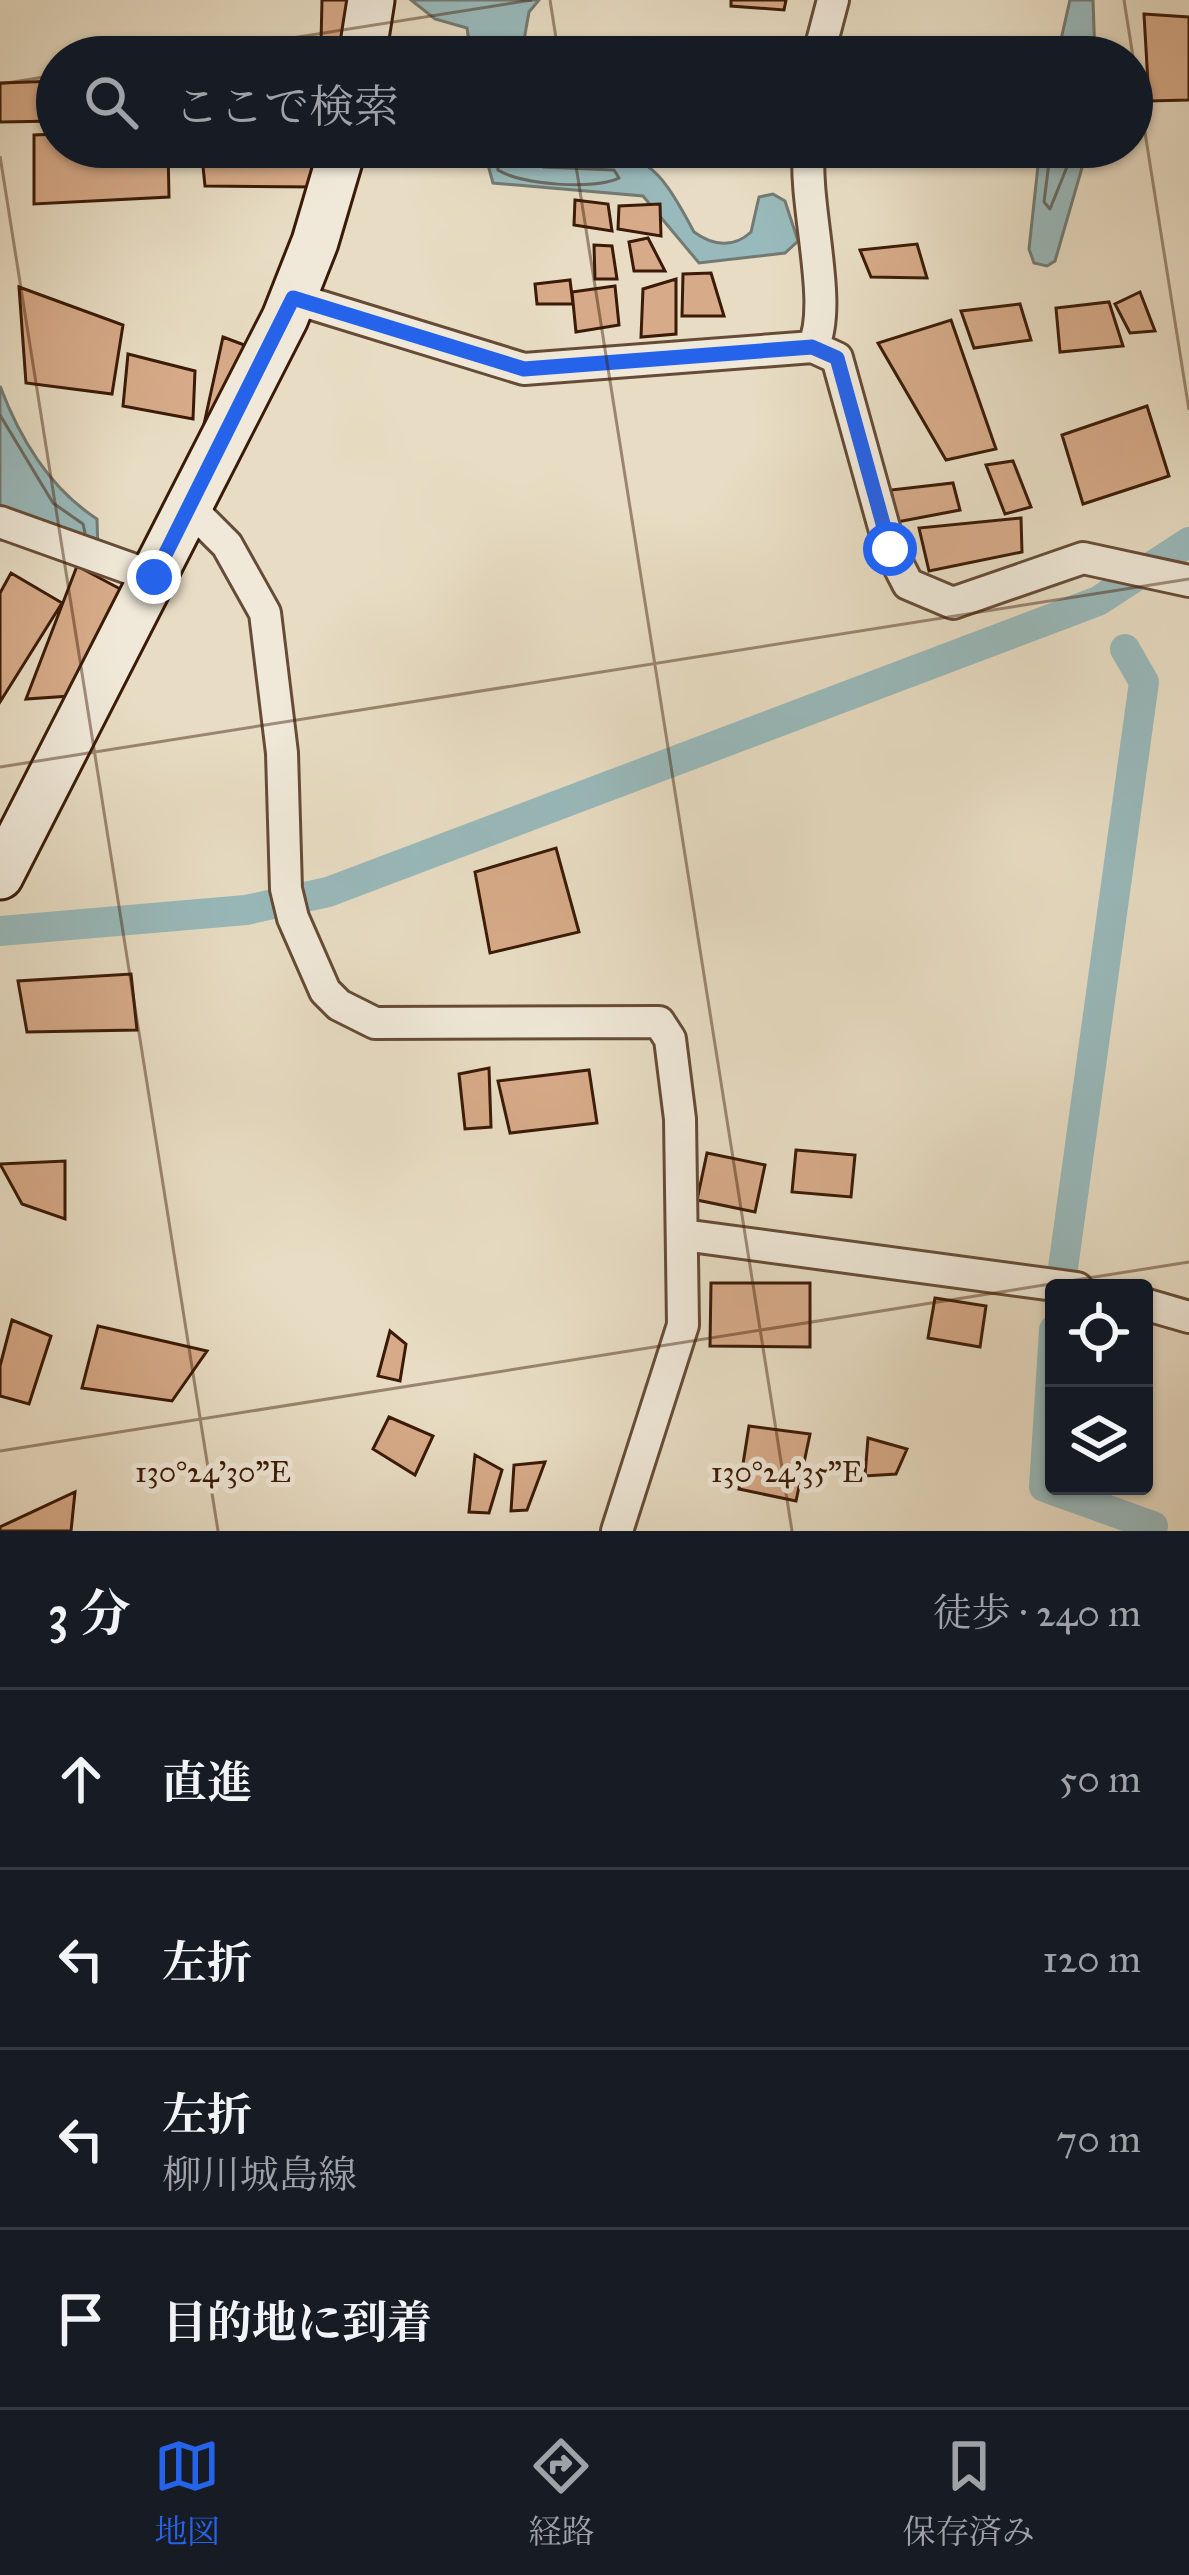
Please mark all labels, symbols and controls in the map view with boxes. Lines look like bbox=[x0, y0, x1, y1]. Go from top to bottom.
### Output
search box bbox=[36, 36, 1153, 168]
icon: search bbox=[78, 69, 144, 135]
text: ここで検索 bbox=[174, 79, 399, 134]
route start bbox=[863, 522, 917, 576]
route end bbox=[127, 550, 181, 604]
map controls bbox=[1045, 1279, 1153, 1495]
button: locate bbox=[1045, 1279, 1153, 1387]
button: layers bbox=[1045, 1387, 1153, 1495]
text: 130°24'30"E bbox=[135, 1454, 291, 1490]
text: 130°24'35"E bbox=[711, 1454, 863, 1490]
text: 3 分 bbox=[48, 1583, 130, 1645]
text: 徒歩 · 240 m bbox=[933, 1589, 1141, 1637]
icon: ahead bbox=[48, 1746, 114, 1812]
text: 直進 bbox=[162, 1755, 252, 1810]
text: 50 m bbox=[1059, 1755, 1141, 1803]
icon: left bbox=[48, 1926, 114, 1992]
text: 左折 bbox=[162, 1935, 252, 1990]
text: 120 m bbox=[1042, 1935, 1141, 1983]
text: 左折 bbox=[162, 2087, 252, 2142]
icon: left bbox=[48, 2106, 114, 2172]
text: 70 m bbox=[1056, 2115, 1141, 2163]
text: 柳川城島線 bbox=[162, 2151, 357, 2199]
icon: arrive bbox=[48, 2286, 114, 2352]
text: 目的地に到着 bbox=[162, 2295, 432, 2350]
tab: 地図 bbox=[154, 2433, 220, 2552]
tab: 経路 bbox=[528, 2433, 594, 2552]
tab: 保存済み bbox=[903, 2433, 1035, 2552]

